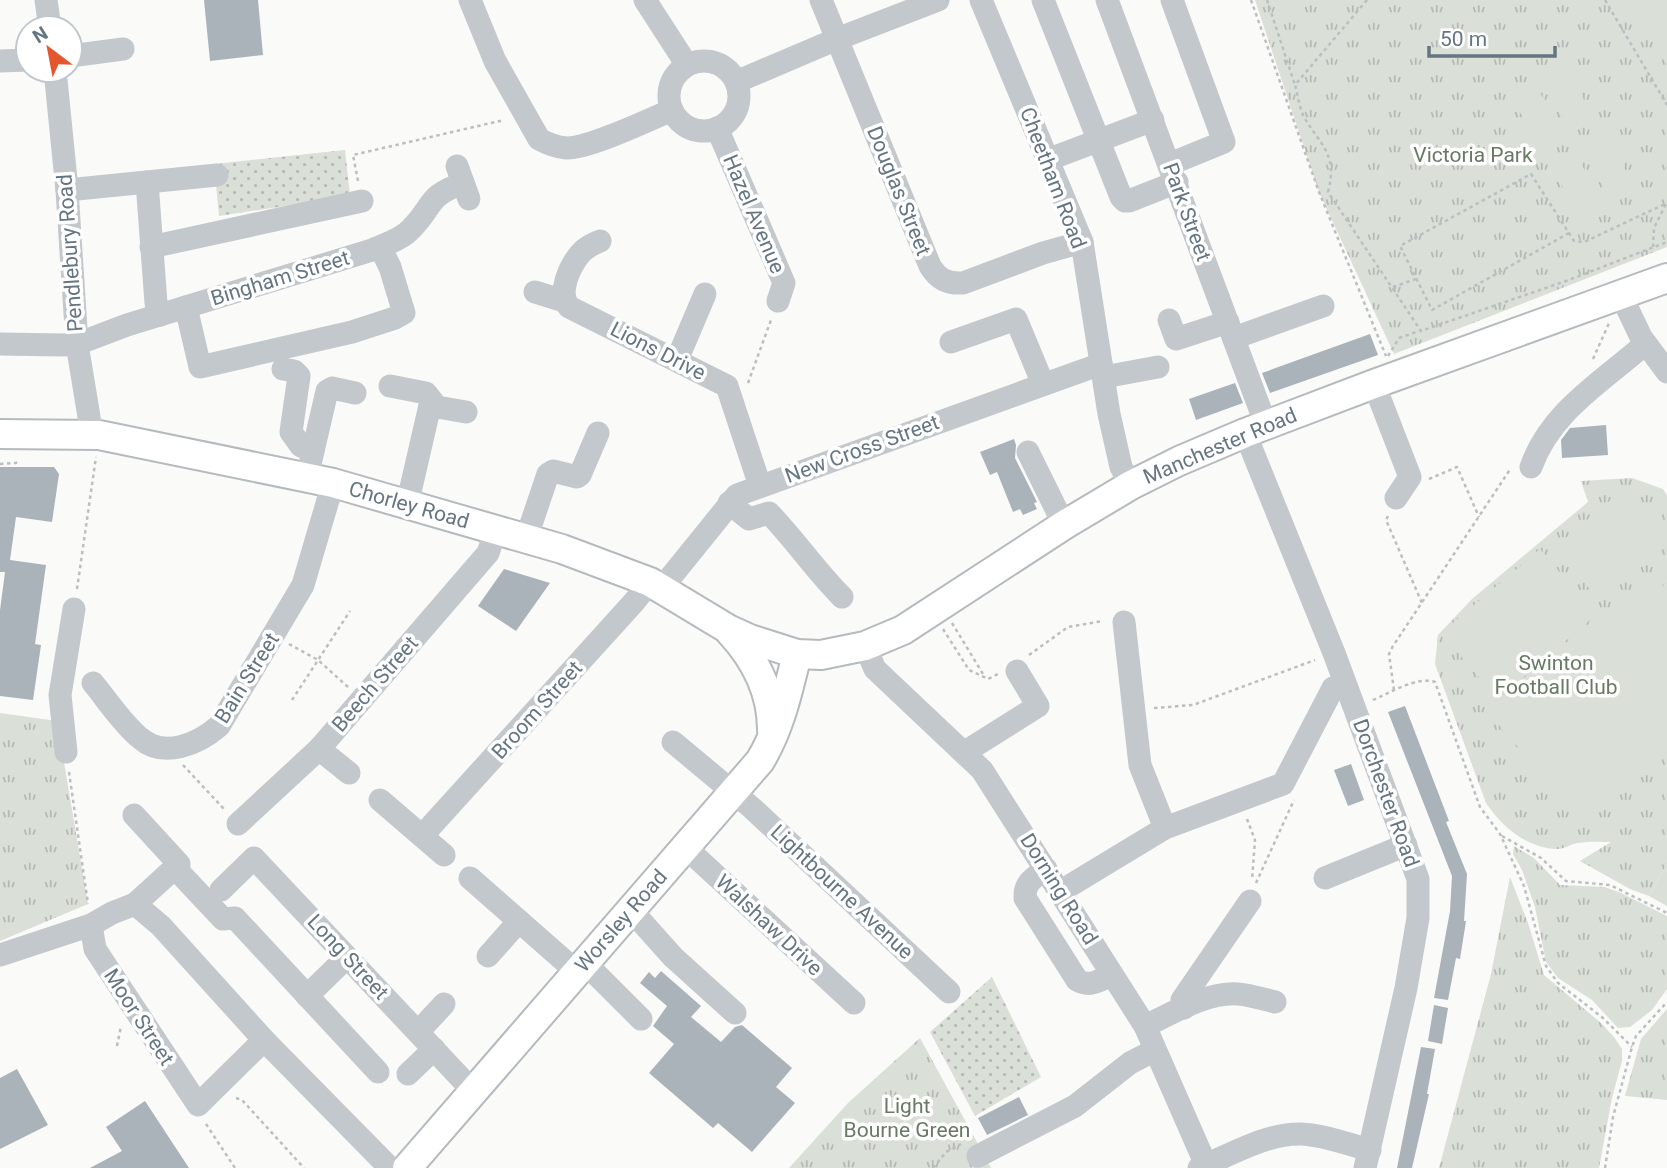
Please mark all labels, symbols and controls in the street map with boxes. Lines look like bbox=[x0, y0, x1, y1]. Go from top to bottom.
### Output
north arrow bbox=[14, 14, 84, 84]
scale bar bbox=[1429, 14, 1555, 58]
text: N bbox=[28, 22, 52, 48]
text: 50 m bbox=[1440, 27, 1487, 51]
street label: Cheetham Road bbox=[1015, 104, 1091, 252]
street label: Douglas Street bbox=[862, 123, 936, 259]
park label: Victoria Park bbox=[1413, 143, 1533, 167]
street label: Hazel Avenue bbox=[718, 151, 790, 277]
street label: Park Street bbox=[1158, 160, 1216, 265]
street label: Pendlebury Road bbox=[53, 173, 87, 333]
street label: Bingham Street bbox=[208, 245, 352, 310]
street label: Lions Drive bbox=[607, 317, 709, 385]
street label: Manchester Road bbox=[1140, 403, 1300, 489]
street label: New Cross Street bbox=[782, 410, 942, 488]
street label: Chorley Road bbox=[346, 476, 472, 534]
street label: Bain Street bbox=[210, 628, 284, 728]
street label: Beech Street bbox=[327, 631, 423, 737]
park label: Swinton Football Club bbox=[1495, 651, 1618, 699]
street label: Broom Street bbox=[487, 656, 587, 764]
street label: Dorchester Road bbox=[1348, 716, 1424, 870]
street label: Lightbourne Avenue bbox=[766, 820, 918, 964]
street label: Dorning Road bbox=[1015, 829, 1103, 949]
street label: Worsley Road bbox=[570, 865, 672, 977]
street label: Walshaw Drive bbox=[711, 870, 827, 980]
street label: Long Street bbox=[303, 910, 393, 1005]
street label: Moor Street bbox=[99, 964, 179, 1070]
park label: Light Bourne Green bbox=[844, 1094, 970, 1142]

